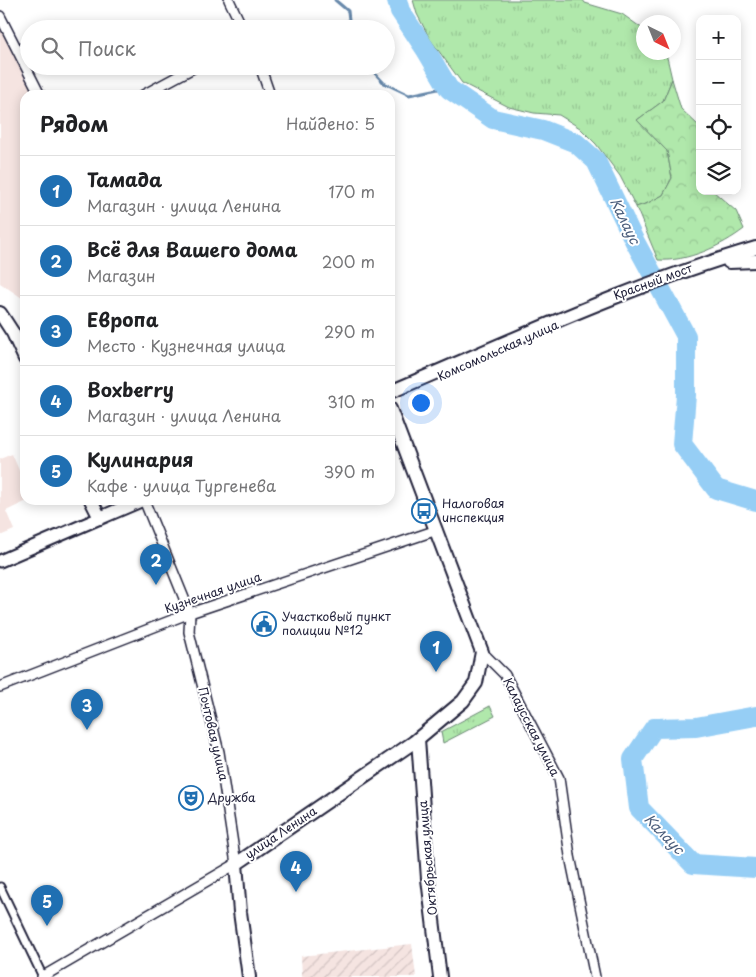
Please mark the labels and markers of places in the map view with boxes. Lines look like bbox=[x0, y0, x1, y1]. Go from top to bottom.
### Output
place label: Налоговая инспекция bbox=[442, 494, 505, 526]
bus stop icon: Налоговая инспекция bbox=[411, 498, 437, 524]
pin: 2 bbox=[140, 544, 172, 585]
place label: Участковый пункт полиции №12 bbox=[282, 607, 391, 639]
public building icon: Участковый пункт полиции №12 bbox=[251, 611, 277, 637]
pin: 1 bbox=[420, 631, 452, 672]
pin: 3 bbox=[71, 689, 103, 730]
theatre icon: Дружба bbox=[178, 785, 204, 811]
place label: Дружба bbox=[207, 788, 256, 806]
pin: 4 bbox=[280, 851, 312, 892]
pin: 5 bbox=[31, 885, 63, 926]

